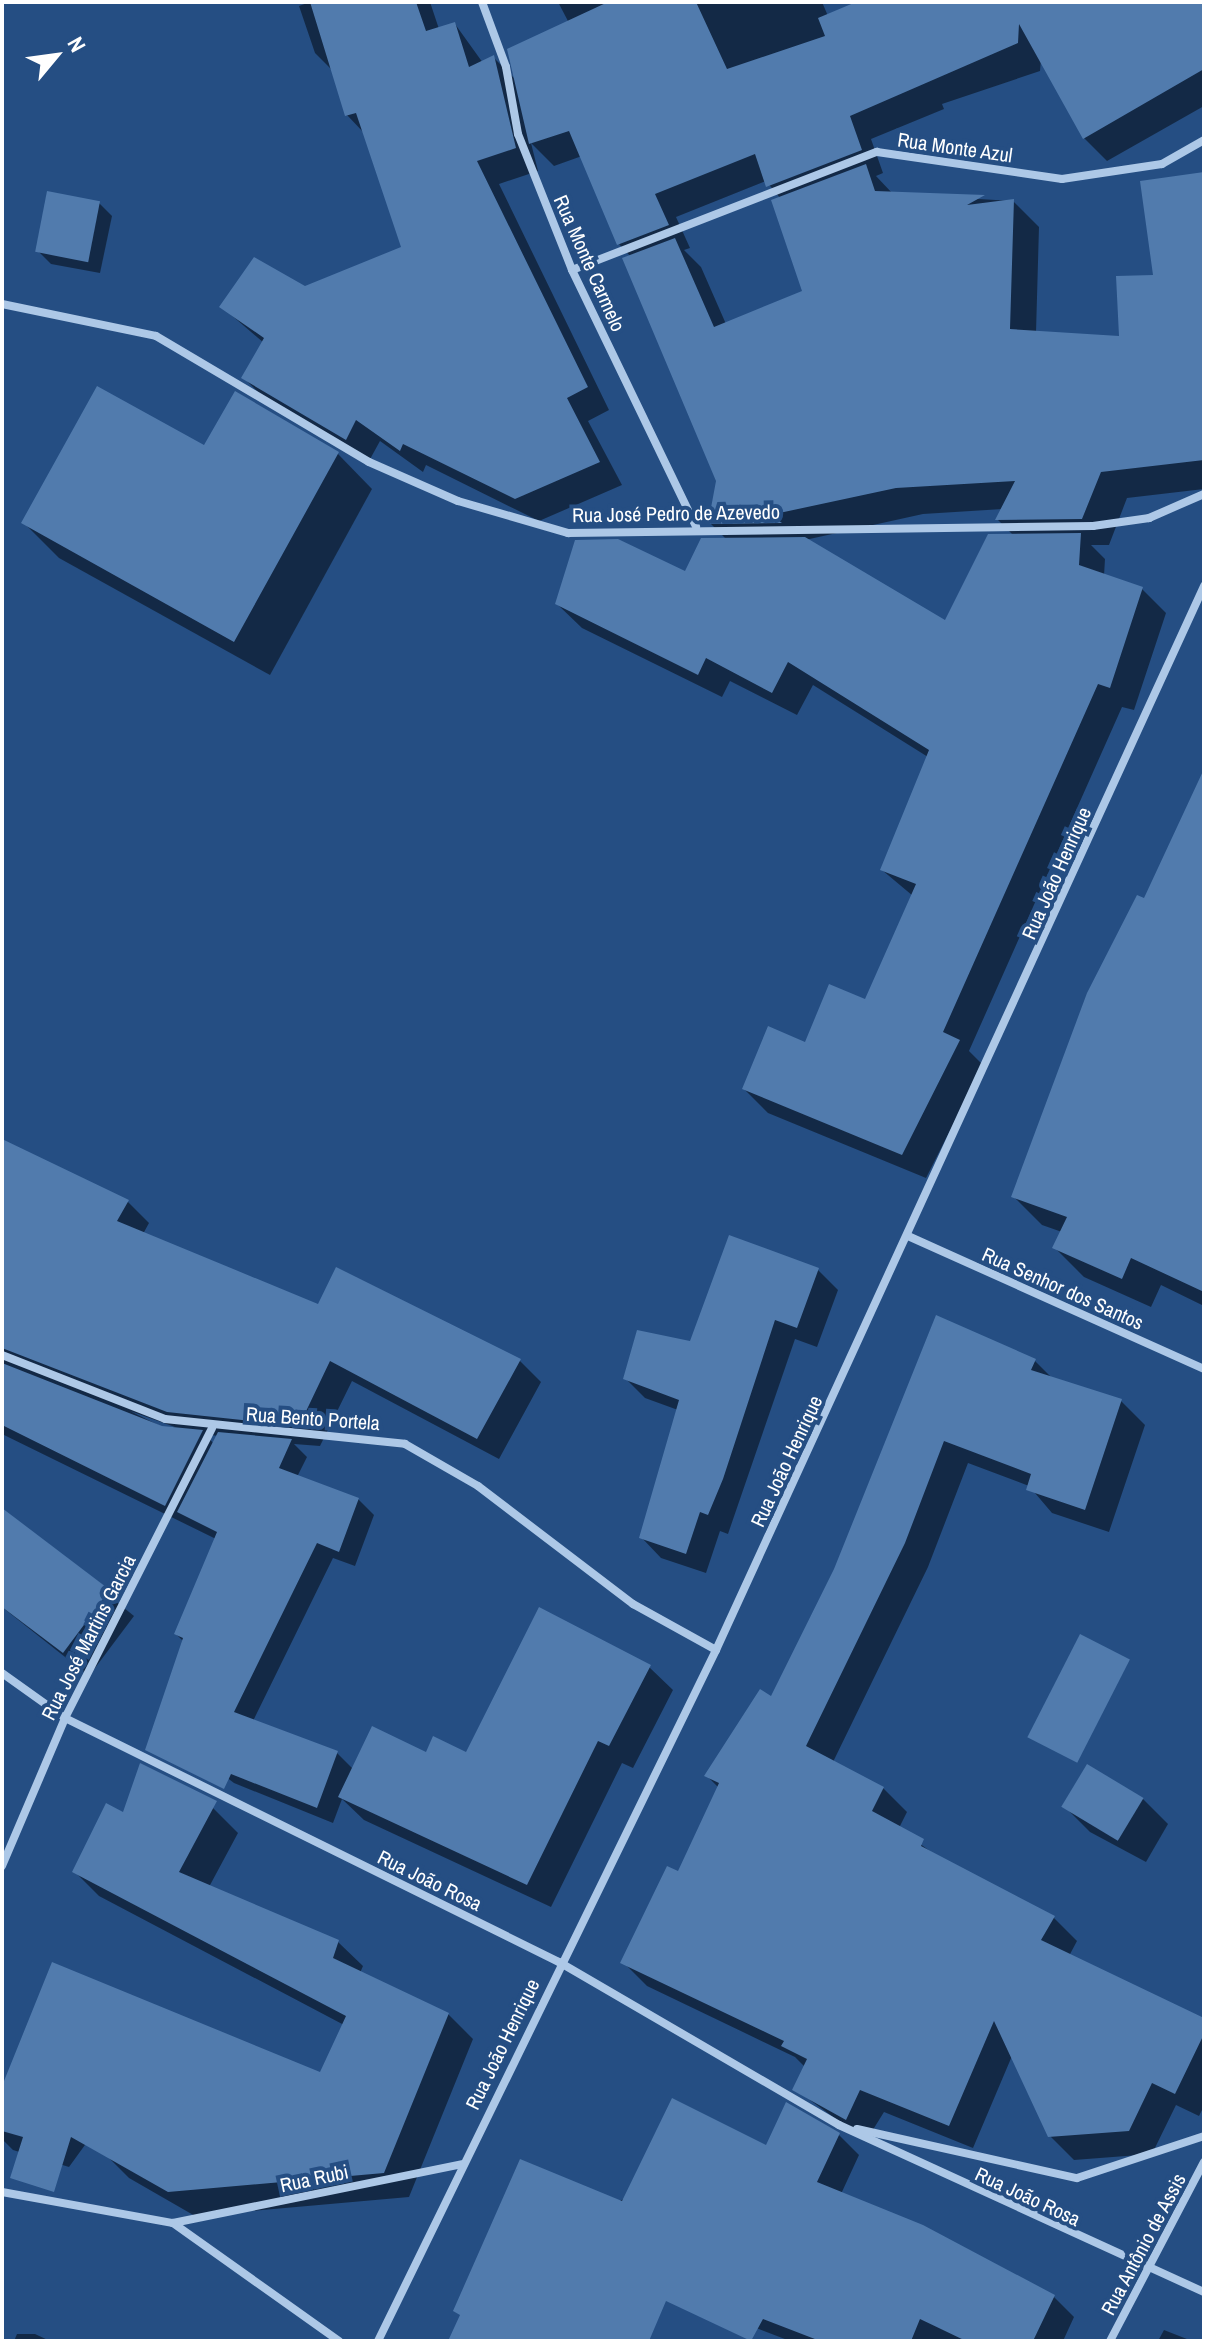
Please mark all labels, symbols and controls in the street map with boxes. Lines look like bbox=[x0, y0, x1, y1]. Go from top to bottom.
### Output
north arrow bbox=[16, 16, 96, 96]
text: N bbox=[61, 31, 93, 57]
street label: Rua Monte Azul bbox=[896, 127, 1014, 167]
street label: Rua Monte Carmelo bbox=[549, 191, 631, 335]
street label: Rua José Pedro de Azevedo bbox=[571, 499, 781, 527]
street label: Rua João Henrique bbox=[1016, 803, 1096, 943]
street label: Rua Senhor dos Santos bbox=[979, 1242, 1147, 1334]
street label: Rua João Henrique bbox=[745, 1391, 827, 1531]
street label: Rua Bento Portela bbox=[245, 1401, 381, 1435]
street label: Rua José Martins Garcia bbox=[36, 1550, 140, 1724]
street label: Rua João Rosa bbox=[374, 1844, 486, 1916]
street label: Rua João Henrique bbox=[460, 1975, 544, 2113]
street label: Rua Rubi bbox=[278, 2159, 350, 2197]
street label: Rua João Rosa bbox=[972, 2161, 1084, 2231]
street label: Rua Antônio de Assis bbox=[1095, 2168, 1191, 2320]

